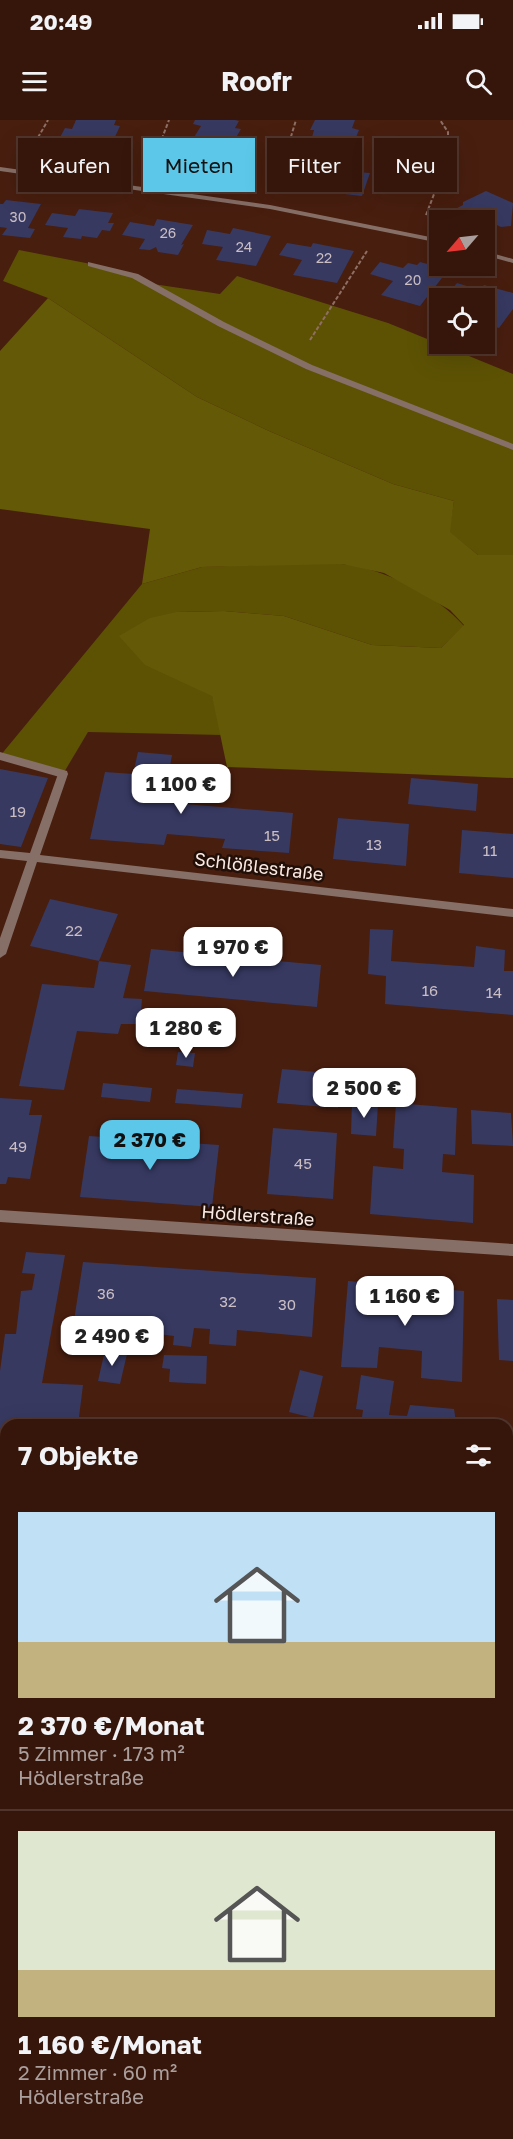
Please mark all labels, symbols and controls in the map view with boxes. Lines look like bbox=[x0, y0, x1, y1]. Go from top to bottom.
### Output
text: 20:49 bbox=[30, 8, 92, 35]
icon: menu bbox=[18, 65, 51, 98]
text: Roofr bbox=[221, 65, 292, 97]
icon: search bbox=[462, 65, 495, 98]
chip: Kaufen bbox=[18, 138, 131, 192]
chip: Mieten bbox=[143, 138, 255, 192]
chip: Filter bbox=[267, 138, 362, 192]
chip: Neu bbox=[374, 138, 457, 192]
house number: 30 bbox=[10, 208, 26, 225]
north arrow bbox=[429, 210, 495, 276]
map controls bbox=[429, 210, 495, 354]
house number: 26 bbox=[160, 224, 176, 241]
house number: 24 bbox=[236, 238, 252, 255]
house number: 22 bbox=[316, 249, 332, 266]
house number: 20 bbox=[405, 271, 421, 288]
button: locate bbox=[429, 288, 495, 354]
pin: 1 100 € bbox=[126, 764, 236, 815]
text: 1 100 € bbox=[146, 771, 216, 795]
house number: 19 bbox=[10, 802, 26, 820]
house number: 15 bbox=[264, 826, 280, 844]
house number: 13 bbox=[366, 835, 382, 853]
house number: 11 bbox=[483, 841, 497, 859]
street label: Schlößlestraße bbox=[193, 847, 325, 885]
house number: 22 bbox=[65, 921, 83, 939]
pin: 1 970 € bbox=[178, 927, 288, 978]
text: 1 970 € bbox=[198, 934, 269, 958]
house number: 16 bbox=[422, 981, 438, 999]
house number: 14 bbox=[486, 983, 502, 1001]
pin: 1 280 € bbox=[131, 1008, 241, 1059]
text: 1 280 € bbox=[150, 1015, 222, 1039]
pin: 2 500 € bbox=[309, 1068, 419, 1119]
text: 2 500 € bbox=[327, 1075, 401, 1099]
pin: 2 370 € bbox=[95, 1120, 205, 1171]
text: 2 370 € bbox=[114, 1127, 186, 1151]
house number: 49 bbox=[9, 1137, 27, 1155]
house number: 45 bbox=[294, 1154, 312, 1172]
street label: Hödlerstraße bbox=[201, 1200, 315, 1230]
pin: 1 160 € bbox=[350, 1276, 460, 1327]
text: 1 160 € bbox=[370, 1283, 440, 1307]
house number: 36 bbox=[97, 1284, 115, 1302]
house number: 32 bbox=[219, 1292, 237, 1310]
house number: 30 bbox=[278, 1295, 296, 1313]
pin: 2 490 € bbox=[57, 1316, 167, 1367]
text: 2 490 € bbox=[75, 1323, 149, 1347]
icon: filters bbox=[462, 1439, 495, 1472]
text: 7 Objekte bbox=[18, 1440, 138, 1471]
icon: home bbox=[203, 1551, 311, 1659]
text: 2 370 €/Monat bbox=[18, 1710, 205, 1741]
text: 5 Zimmer · 173 m² bbox=[18, 1741, 185, 1765]
text: Hödlerstraße bbox=[18, 1765, 144, 1789]
icon: home bbox=[203, 1870, 311, 1978]
text: 1 160 €/Monat bbox=[18, 2029, 202, 2060]
text: 2 Zimmer · 60 m² bbox=[18, 2060, 177, 2084]
text: Hödlerstraße bbox=[18, 2084, 144, 2108]

